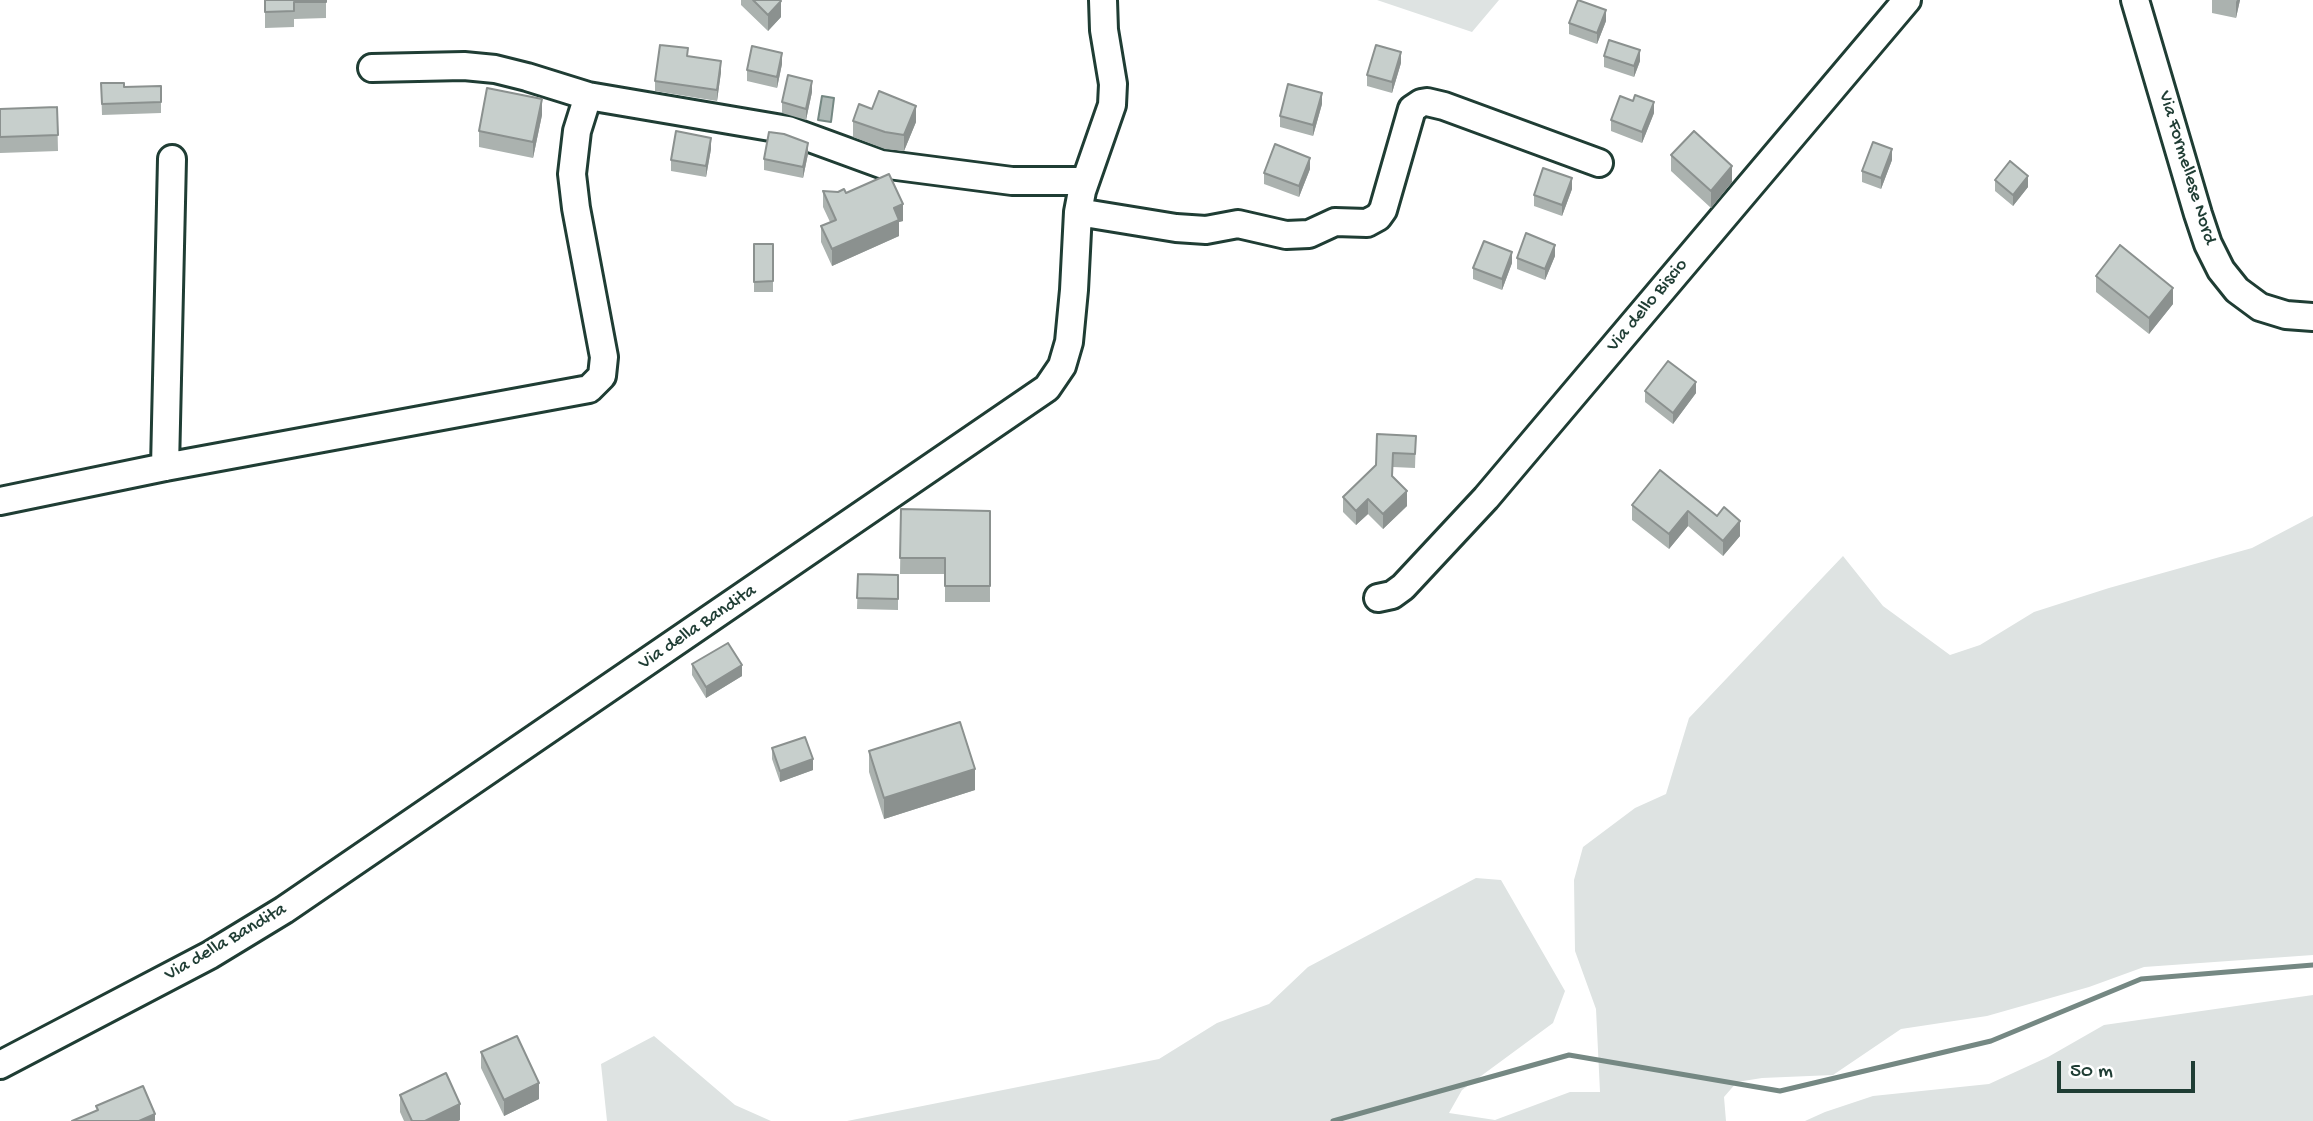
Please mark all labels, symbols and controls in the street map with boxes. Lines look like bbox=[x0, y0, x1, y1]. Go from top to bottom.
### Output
street label: Via Formellese Nord bbox=[2152, 89, 2220, 247]
street label: Via dello Biscio bbox=[1602, 255, 1694, 357]
street label: Via della Bandita bbox=[635, 580, 761, 676]
street label: Via della Bandita bbox=[161, 899, 291, 987]
scale bar bbox=[2061, 1048, 2199, 1092]
text: 50 m bbox=[2070, 1060, 2113, 1085]

